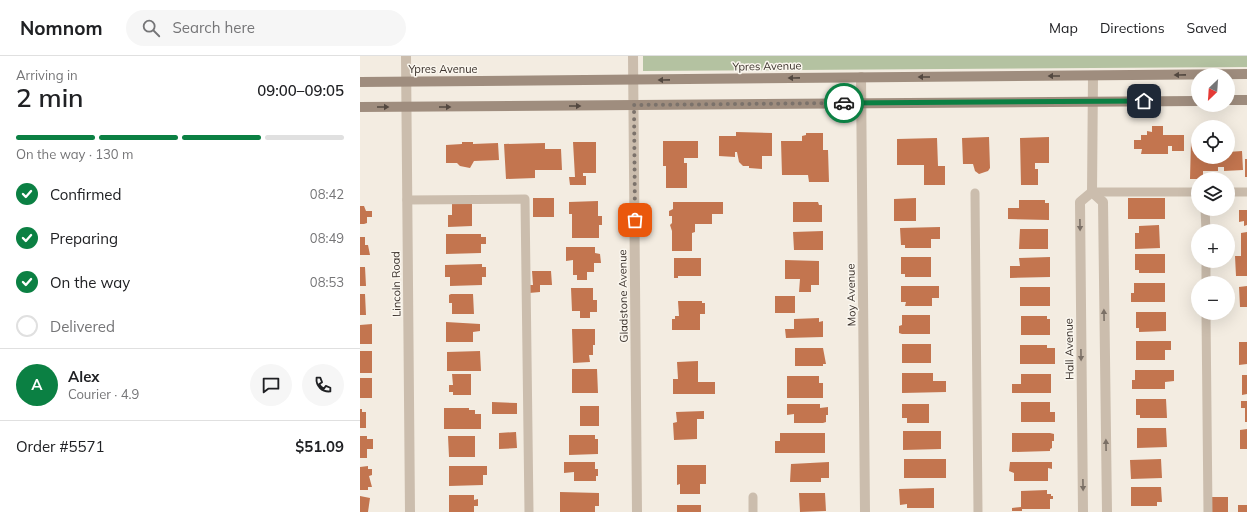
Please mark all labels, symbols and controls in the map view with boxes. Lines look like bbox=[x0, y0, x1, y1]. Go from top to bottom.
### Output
search box bbox=[126, 10, 406, 46]
text: Nomnom bbox=[20, 16, 102, 40]
icon: search bbox=[140, 17, 162, 39]
text: Search here bbox=[172, 18, 255, 37]
text: Map bbox=[1049, 19, 1078, 37]
text: Directions bbox=[1100, 19, 1165, 37]
text: Saved bbox=[1187, 19, 1227, 37]
street label: Ypres Avenue bbox=[731, 58, 802, 74]
street label: Ypres Avenue bbox=[408, 62, 478, 76]
text: Arriving in bbox=[16, 67, 78, 83]
north arrow bbox=[1191, 68, 1235, 112]
map controls bbox=[1191, 68, 1235, 320]
one-way arrow bbox=[1173, 72, 1186, 78]
one-way arrow bbox=[1048, 73, 1060, 80]
one-way arrow bbox=[917, 74, 930, 80]
one-way arrow bbox=[787, 75, 800, 81]
one-way arrow bbox=[657, 77, 670, 83]
text: 2 min bbox=[16, 81, 84, 114]
text: 09:00–09:05 bbox=[257, 81, 344, 100]
courier bbox=[824, 83, 864, 123]
pin bbox=[1127, 84, 1161, 118]
icon: home bbox=[1133, 90, 1155, 112]
icon: car bbox=[833, 92, 855, 114]
one-way arrow bbox=[569, 102, 581, 109]
one-way arrow bbox=[377, 104, 390, 110]
one-way arrow bbox=[439, 104, 452, 110]
button: locate bbox=[1191, 120, 1235, 164]
text: On the way · 130 m bbox=[16, 146, 133, 162]
button: layers bbox=[1191, 172, 1235, 216]
icon: check bbox=[16, 183, 38, 205]
text: Confirmed bbox=[50, 185, 121, 204]
text: 08:42 bbox=[310, 186, 344, 202]
pin bbox=[618, 203, 652, 237]
icon: bag bbox=[624, 209, 646, 231]
one-way arrow bbox=[1077, 219, 1083, 232]
button: + bbox=[1191, 224, 1235, 268]
icon: check bbox=[16, 227, 38, 249]
text: Preparing bbox=[50, 229, 118, 248]
text: 08:49 bbox=[310, 230, 344, 246]
street label: Gladstone Avenue bbox=[615, 249, 631, 343]
street label: Lincoln Road bbox=[388, 251, 404, 317]
street label: Moy Avenue bbox=[843, 264, 859, 326]
icon: check bbox=[16, 271, 38, 293]
text: On the way bbox=[50, 273, 130, 292]
text: 08:53 bbox=[310, 274, 344, 290]
button: − bbox=[1191, 276, 1235, 320]
one-way arrow bbox=[1101, 309, 1108, 321]
text: Delivered bbox=[50, 317, 115, 336]
street label: Hall Avenue bbox=[1061, 318, 1077, 380]
one-way arrow bbox=[1078, 349, 1084, 362]
button: chat bbox=[250, 364, 292, 406]
button: phone bbox=[302, 364, 344, 406]
text: Alex bbox=[68, 367, 100, 386]
text: A bbox=[31, 375, 43, 394]
text: Courier · 4.9 bbox=[68, 386, 139, 402]
text: Order #5571 bbox=[16, 437, 104, 456]
text: $51.09 bbox=[295, 437, 344, 456]
one-way arrow bbox=[1103, 438, 1109, 451]
one-way arrow bbox=[1079, 479, 1086, 491]

